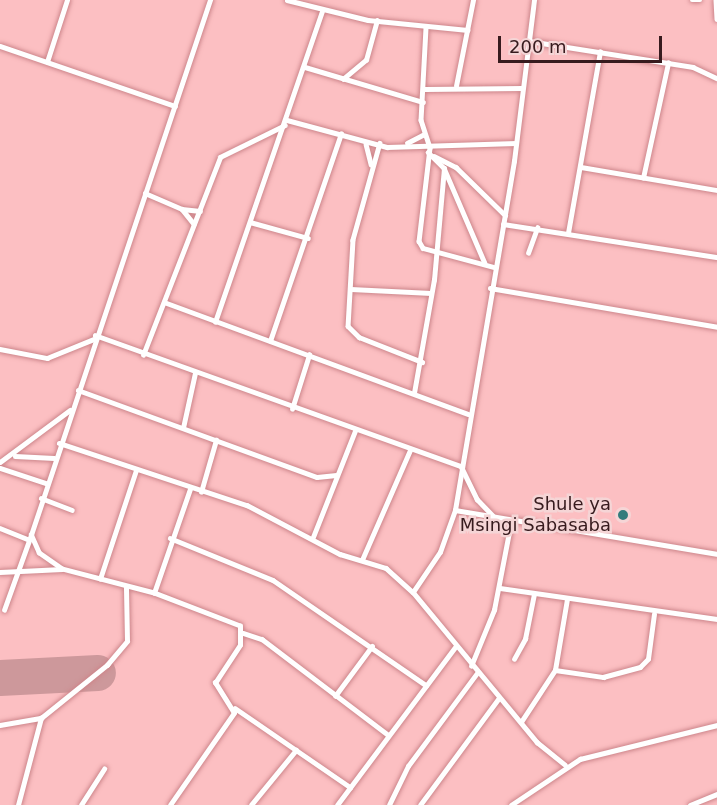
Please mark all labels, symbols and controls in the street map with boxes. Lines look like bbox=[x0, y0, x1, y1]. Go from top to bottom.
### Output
scale bar bbox=[501, 24, 664, 62]
text: 200 m bbox=[509, 36, 567, 57]
place label: Shule ya Msingi Sabasaba bbox=[460, 494, 611, 536]
marker: Shule ya Msingi Sabasaba bbox=[616, 508, 630, 522]

